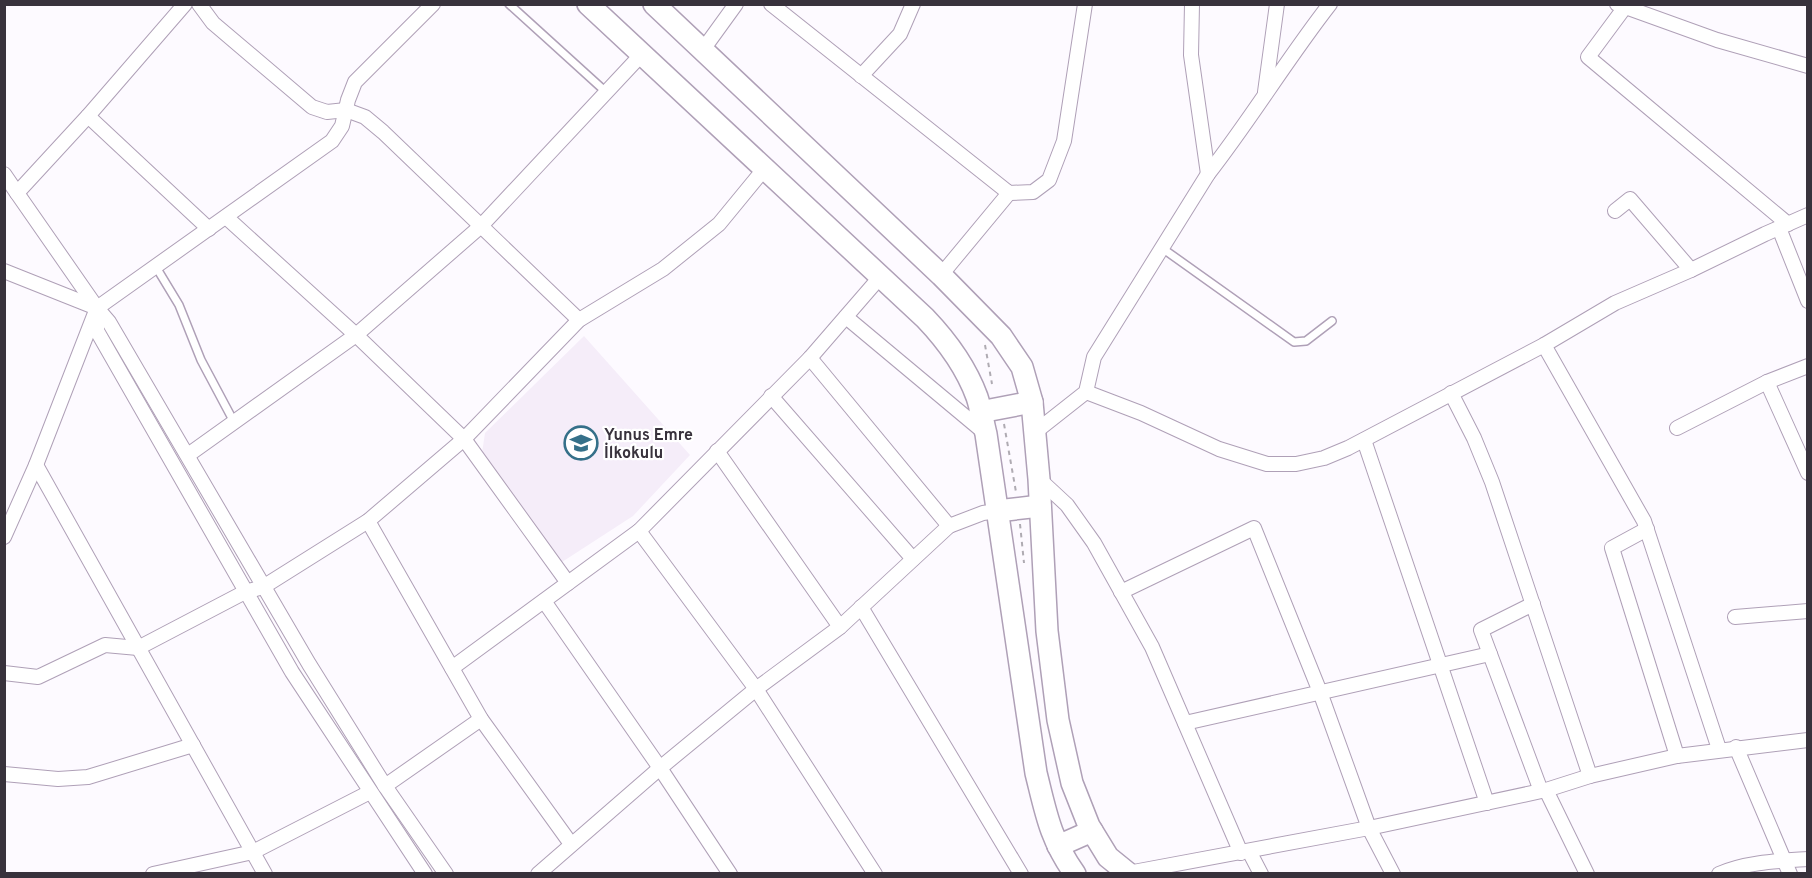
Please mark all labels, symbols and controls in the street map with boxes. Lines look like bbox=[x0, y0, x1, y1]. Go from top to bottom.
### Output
school or university icon: Yunus Emre İlkokulu bbox=[563, 425, 599, 461]
place label: Yunus Emre İlkokulu bbox=[604, 426, 693, 464]

